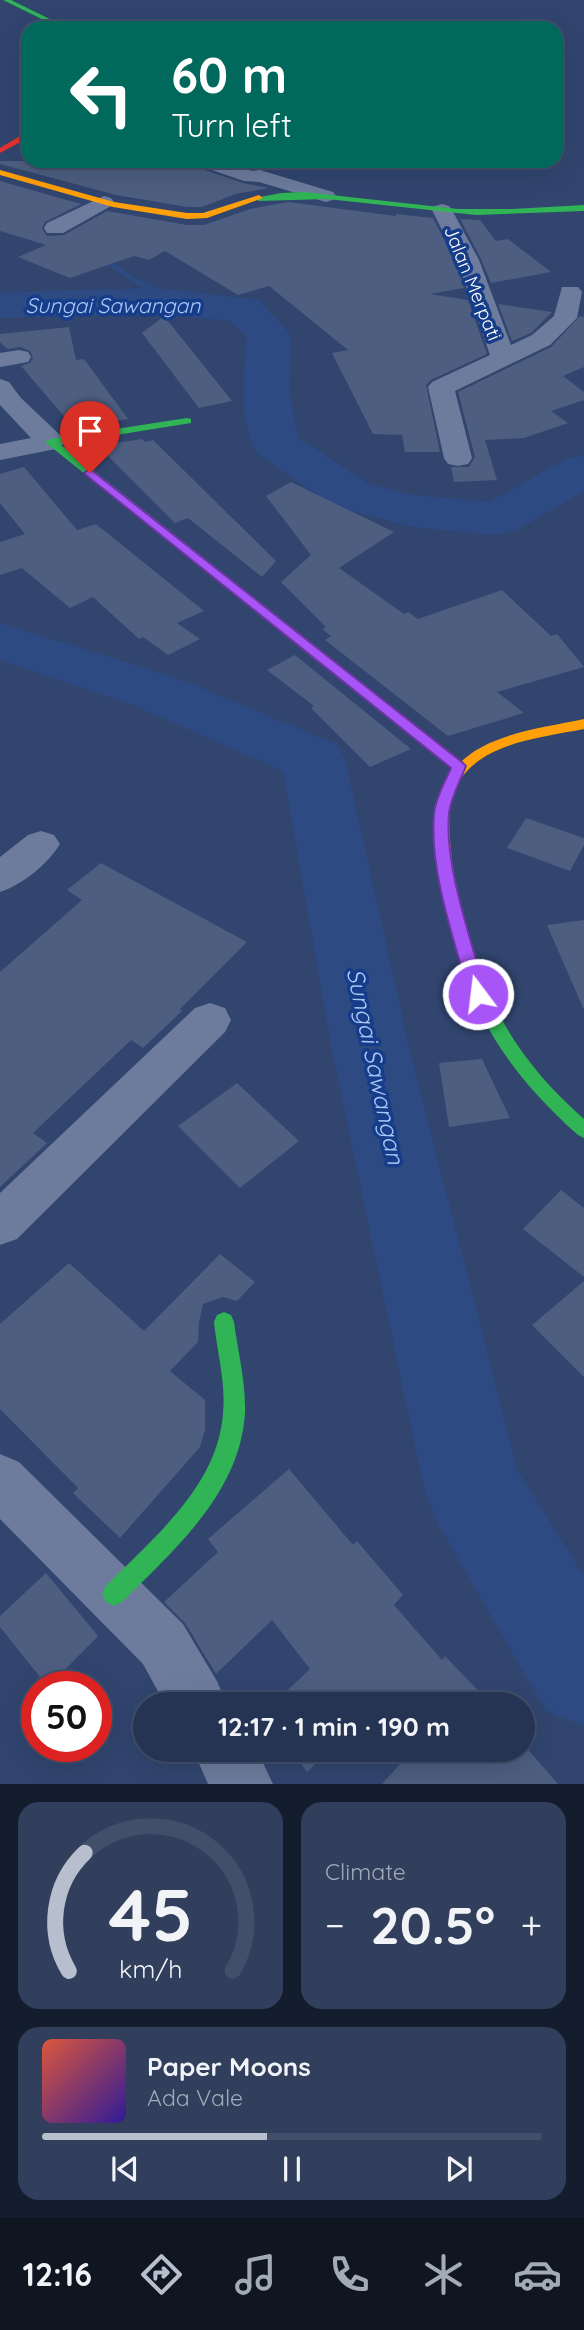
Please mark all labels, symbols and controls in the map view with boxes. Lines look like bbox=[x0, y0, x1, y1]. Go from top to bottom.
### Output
text: 60 m bbox=[171, 44, 287, 105]
icon: left bbox=[56, 49, 147, 140]
text: Turn left bbox=[171, 105, 292, 145]
street label: Jalan Merpati bbox=[439, 222, 507, 344]
water label: Sungai Sawangan bbox=[26, 292, 201, 318]
pin bbox=[60, 401, 120, 473]
icon: arrive bbox=[71, 412, 109, 450]
position arrow bbox=[441, 957, 515, 1031]
water label: Sungai Sawangan bbox=[341, 965, 412, 1168]
speed limit sign: 50 bbox=[21, 1671, 112, 1762]
text: 12:17 · 1 min · 190 m bbox=[218, 1710, 450, 1743]
text: Climate bbox=[325, 1857, 406, 1886]
text: 45 bbox=[108, 1869, 193, 1960]
text: 20.5° bbox=[370, 1892, 495, 1957]
text: − bbox=[325, 1901, 345, 1949]
text: + bbox=[521, 1901, 542, 1949]
text: km/h bbox=[119, 1953, 182, 1984]
text: Paper Moons bbox=[147, 2050, 311, 2083]
text: Ada Vale bbox=[147, 2083, 243, 2112]
icon: previous bbox=[106, 2150, 144, 2188]
icon: pause bbox=[273, 2150, 311, 2188]
icon: next bbox=[440, 2150, 478, 2188]
icon: directions bbox=[137, 2250, 186, 2299]
icon: music bbox=[231, 2250, 280, 2299]
icon: phone bbox=[325, 2250, 374, 2299]
icon: climate bbox=[419, 2250, 468, 2299]
icon: car bbox=[513, 2250, 562, 2299]
text: 12:16 bbox=[22, 2254, 92, 2294]

